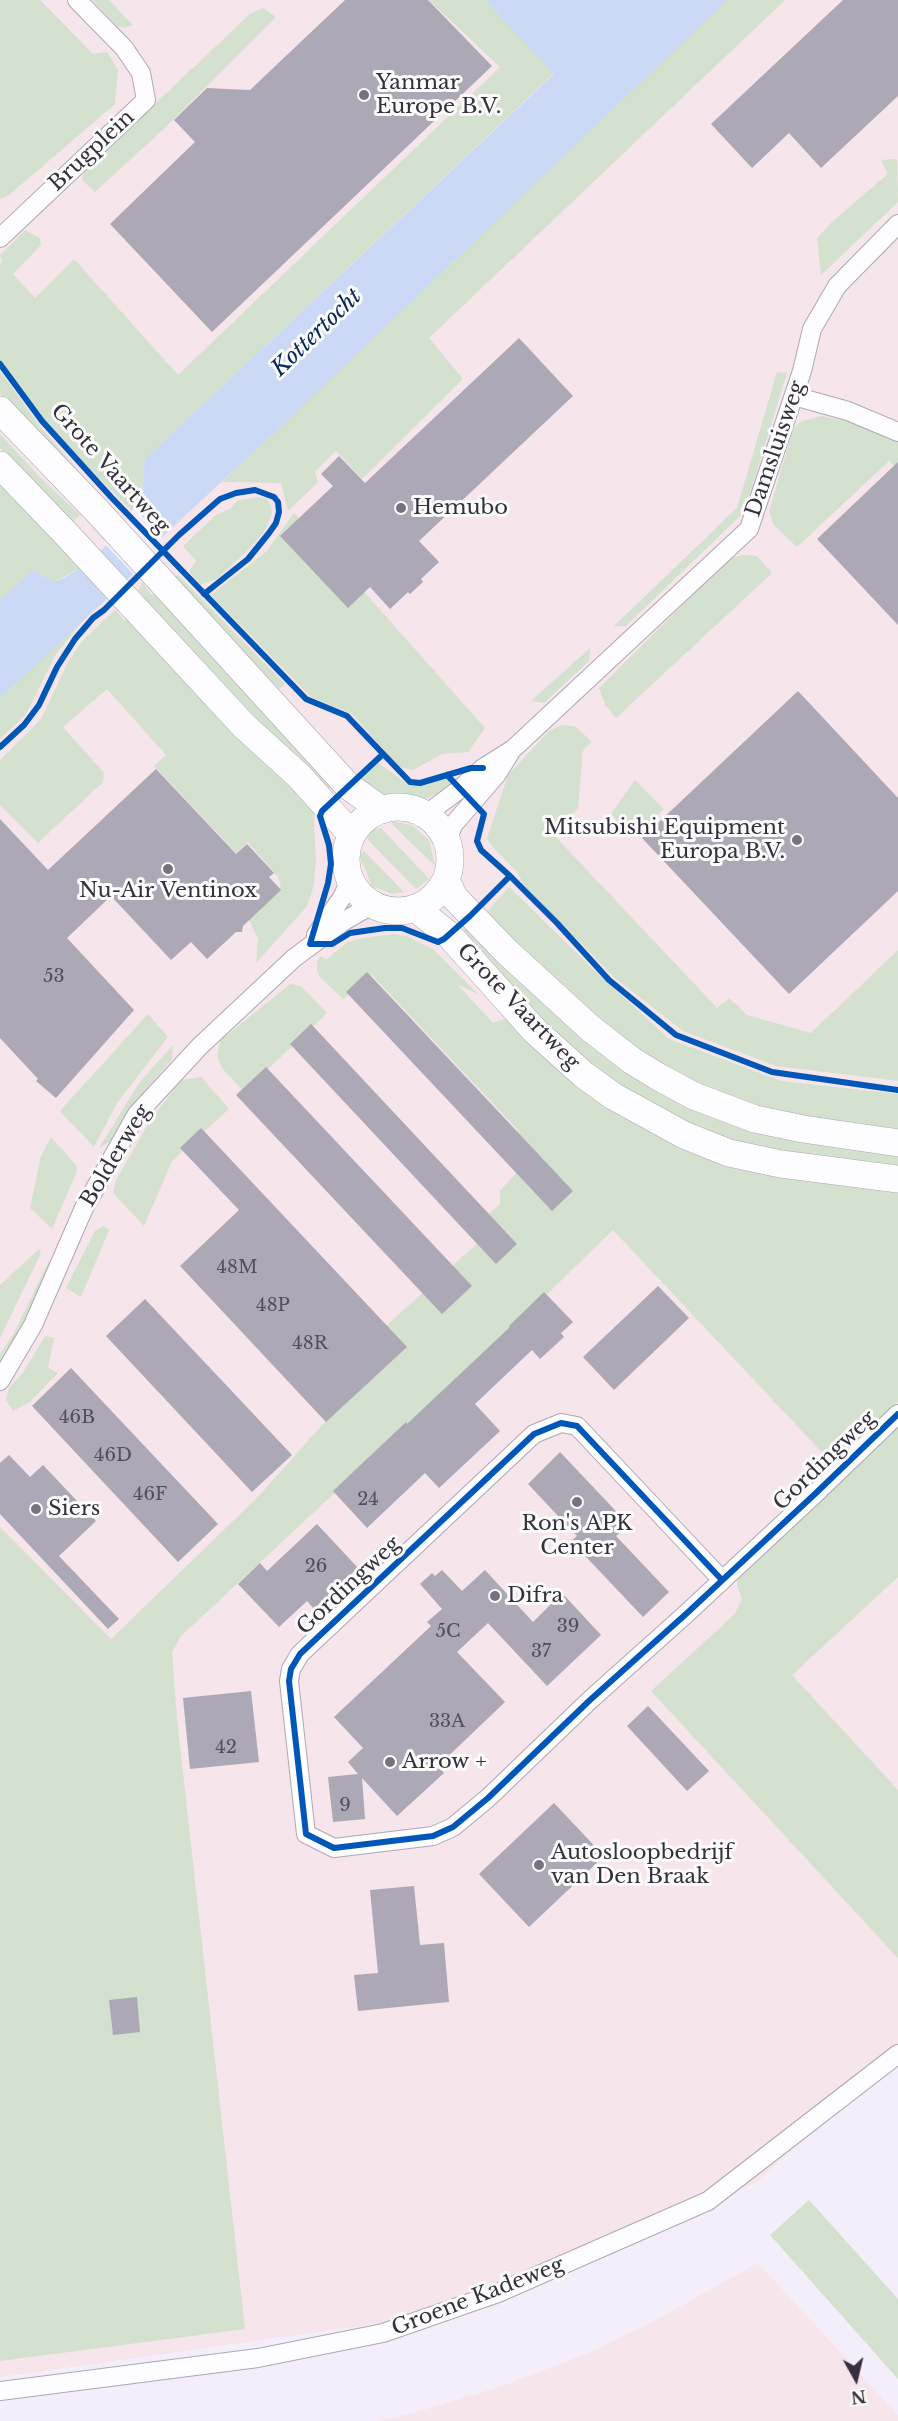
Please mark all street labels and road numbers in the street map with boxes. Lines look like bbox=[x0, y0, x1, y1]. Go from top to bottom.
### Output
street label: Brugplein bbox=[44, 105, 140, 197]
street label: Damsluisweg bbox=[741, 378, 811, 520]
street label: Grote Vaartweg bbox=[45, 399, 175, 539]
street label: Grote Vaartweg bbox=[451, 939, 585, 1075]
street label: Bolderweg bbox=[76, 1100, 156, 1212]
street label: Gordingweg bbox=[769, 1406, 881, 1516]
street label: Gordingweg bbox=[292, 1532, 406, 1640]
street label: Groene Kadeweg bbox=[388, 2253, 568, 2341]

